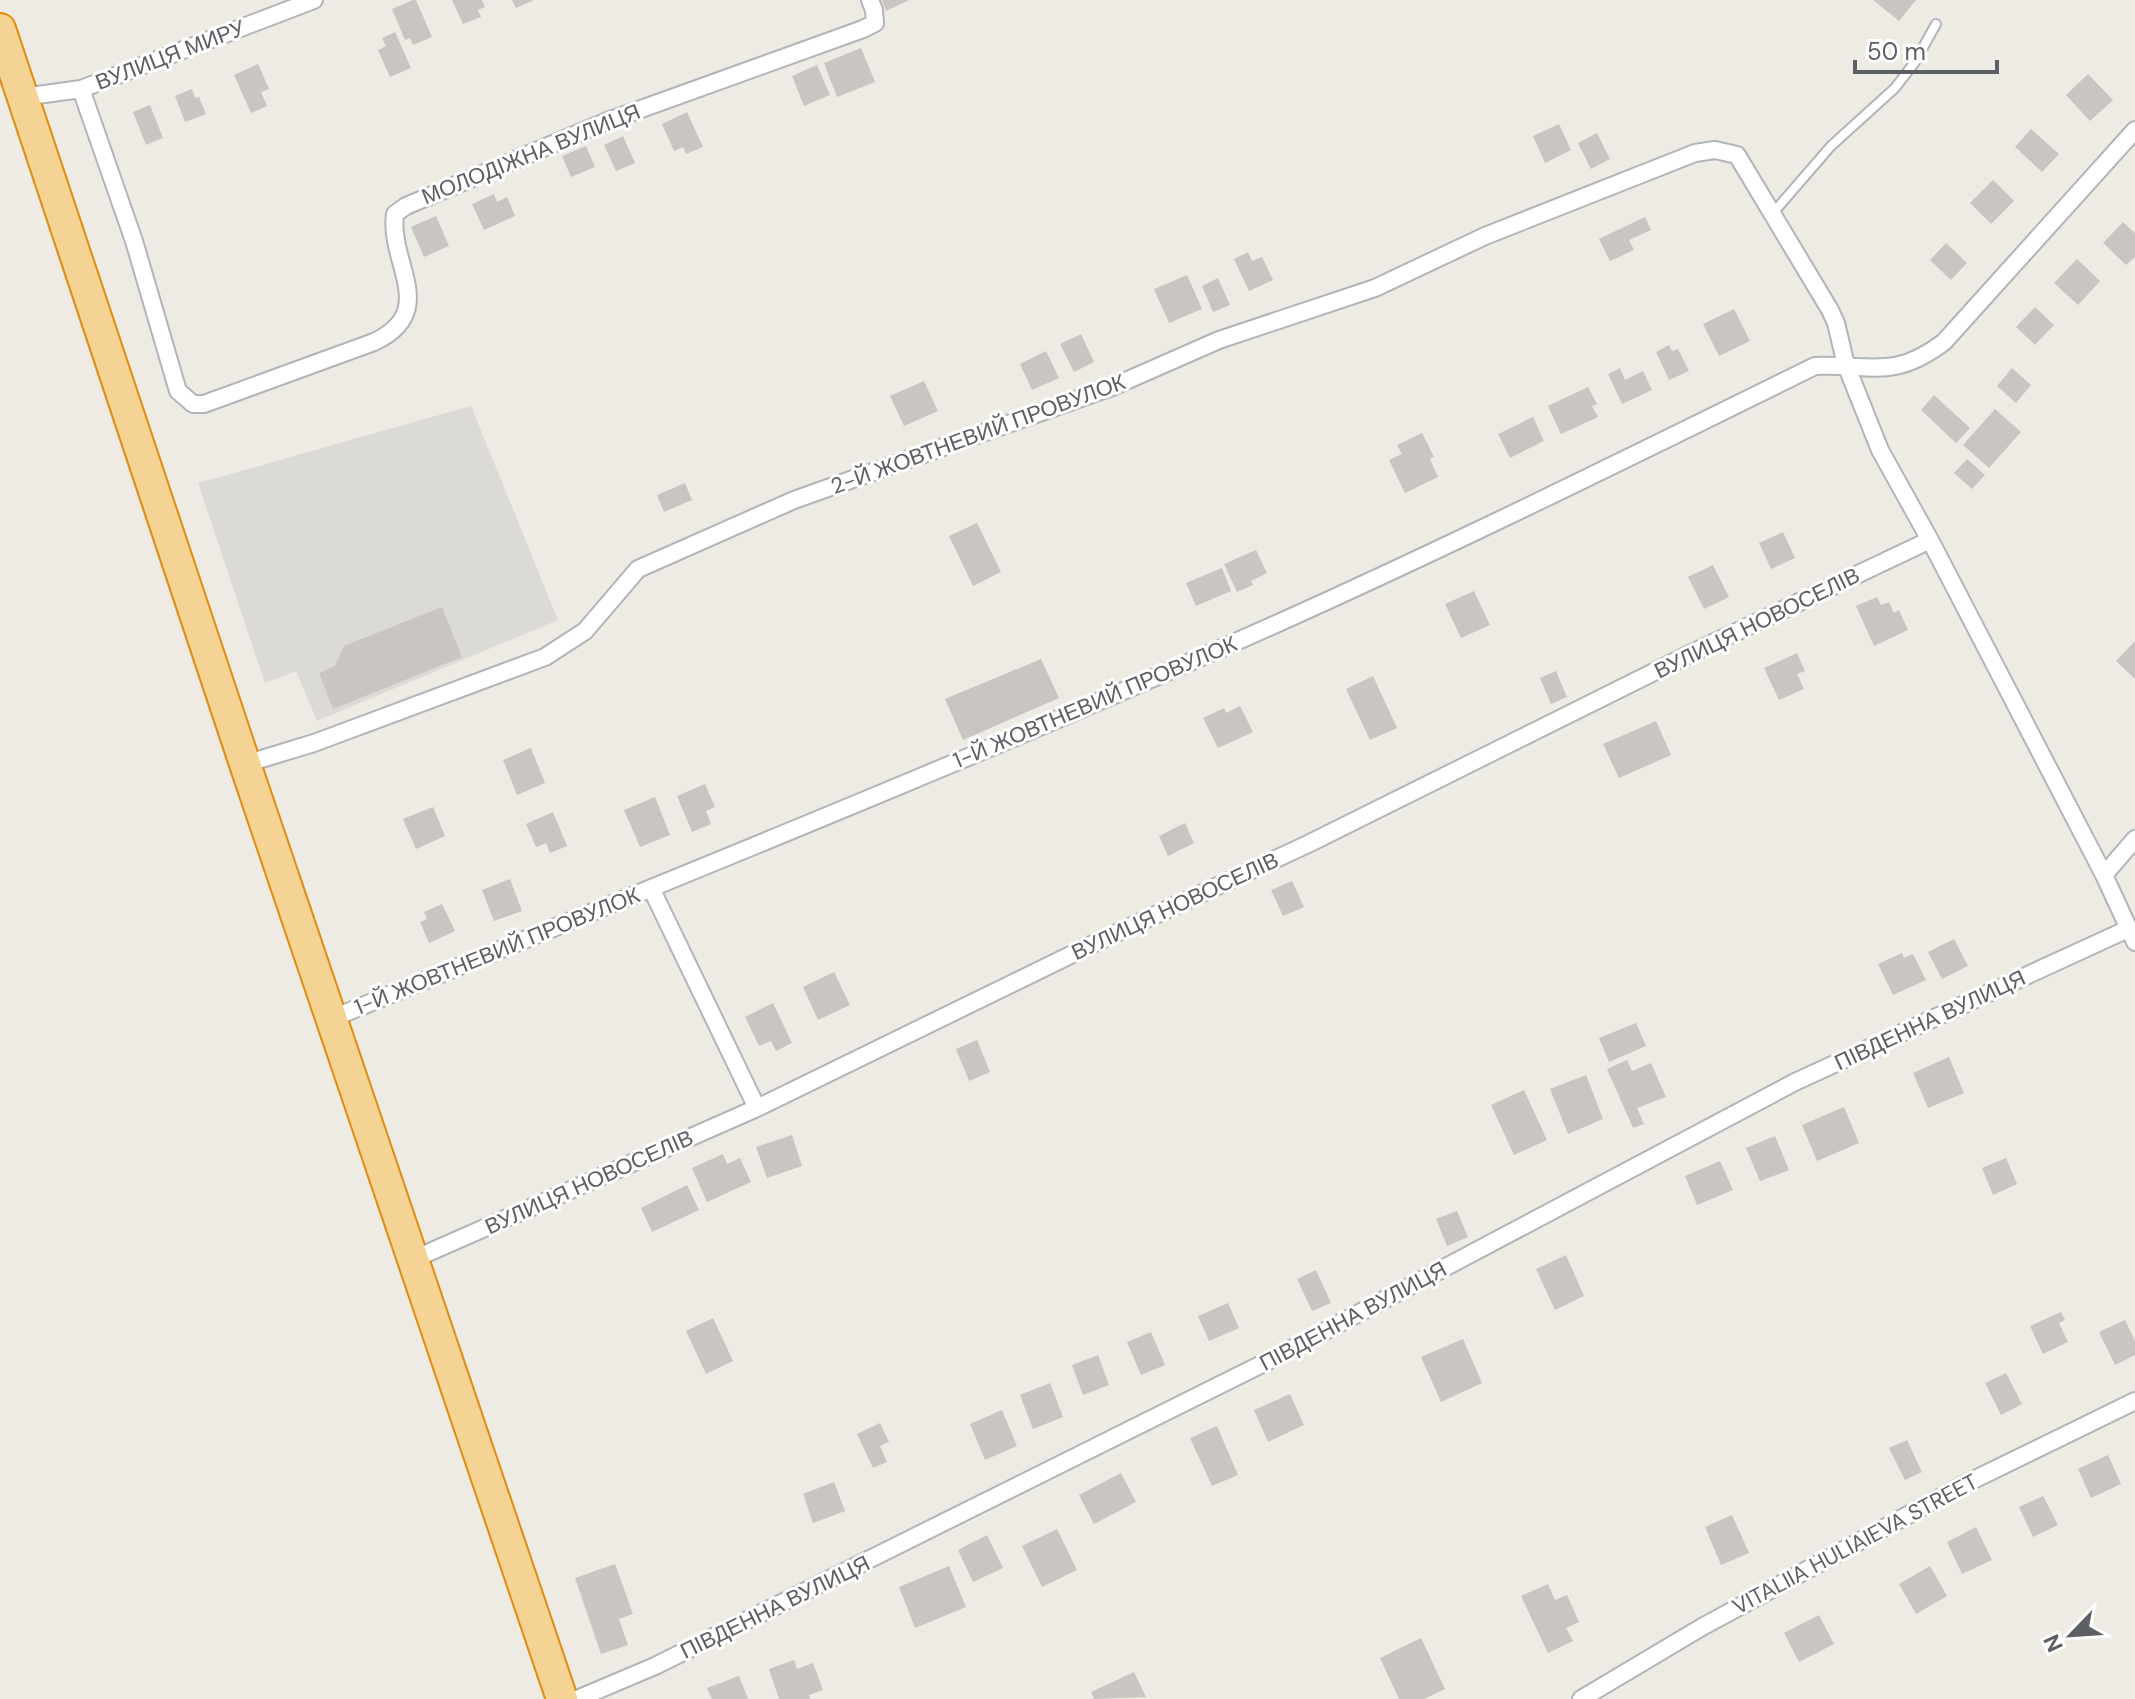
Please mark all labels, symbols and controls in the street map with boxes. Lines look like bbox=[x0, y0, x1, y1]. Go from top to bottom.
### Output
street label: ВУЛИЦЯ МИРУ bbox=[91, 13, 250, 97]
scale bar bbox=[1855, 24, 1997, 74]
text: 50 m bbox=[1867, 36, 1926, 67]
street label: МОЛОДІЖНА ВУЛИЦЯ bbox=[417, 97, 645, 211]
street label: 2-Й ЖОВТНЕВИЙ ПРОВУЛОК bbox=[827, 367, 1129, 501]
street label: ВУЛИЦЯ НОВОСЕЛІВ bbox=[1649, 561, 1865, 685]
street label: 1-Й ЖОВТНЕВИЙ ПРОВУЛОК bbox=[949, 629, 1241, 775]
street label: ВУЛИЦЯ НОВОСЕЛІВ bbox=[1067, 845, 1283, 967]
street label: 1-Й ЖОВТНЕВИЙ ПРОВУЛОК bbox=[350, 880, 644, 1022]
street label: ПІВДЕННА ВУЛИЦЯ bbox=[1830, 963, 2030, 1077]
street label: ВУЛИЦЯ НОВОСЕЛІВ bbox=[480, 1123, 698, 1241]
street label: ПІВДЕННА ВУЛИЦЯ bbox=[1255, 1254, 1451, 1378]
street label: VITALIIA HULIAIEVA STREET bbox=[1727, 1467, 1983, 1621]
street label: ПІВДЕННА ВУЛИЦЯ bbox=[675, 1548, 875, 1666]
north arrow bbox=[2031, 1595, 2111, 1675]
text: N bbox=[2037, 1630, 2070, 1657]

